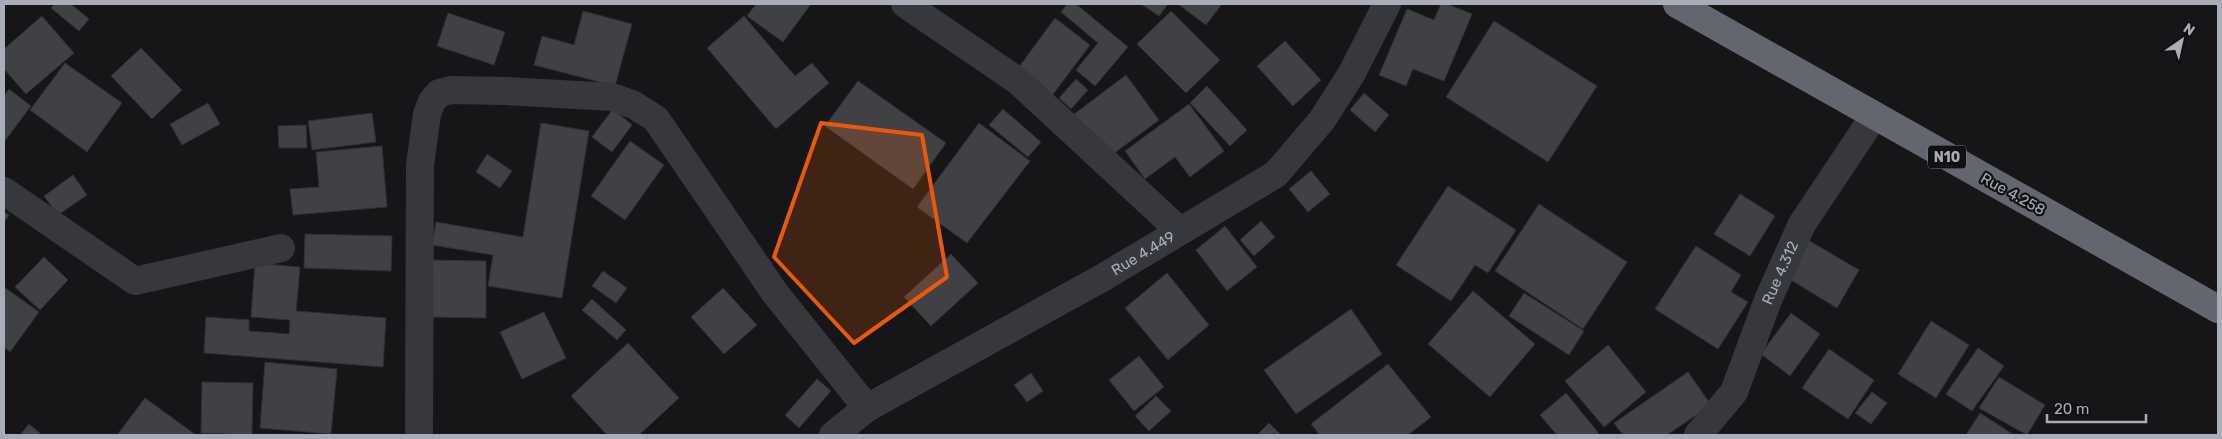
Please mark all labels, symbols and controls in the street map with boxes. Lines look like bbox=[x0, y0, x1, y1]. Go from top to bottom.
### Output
north arrow bbox=[2157, 15, 2207, 65]
text: N bbox=[2180, 20, 2198, 40]
road number: N10 bbox=[1928, 146, 1966, 168]
street label: Rue 4.258 bbox=[1978, 169, 2048, 219]
street label: Rue 4.449 bbox=[1108, 227, 1178, 279]
street label: Rue 4.312 bbox=[1758, 238, 1802, 307]
scale bar bbox=[2047, 392, 2146, 424]
text: 20 m bbox=[2054, 400, 2089, 418]

